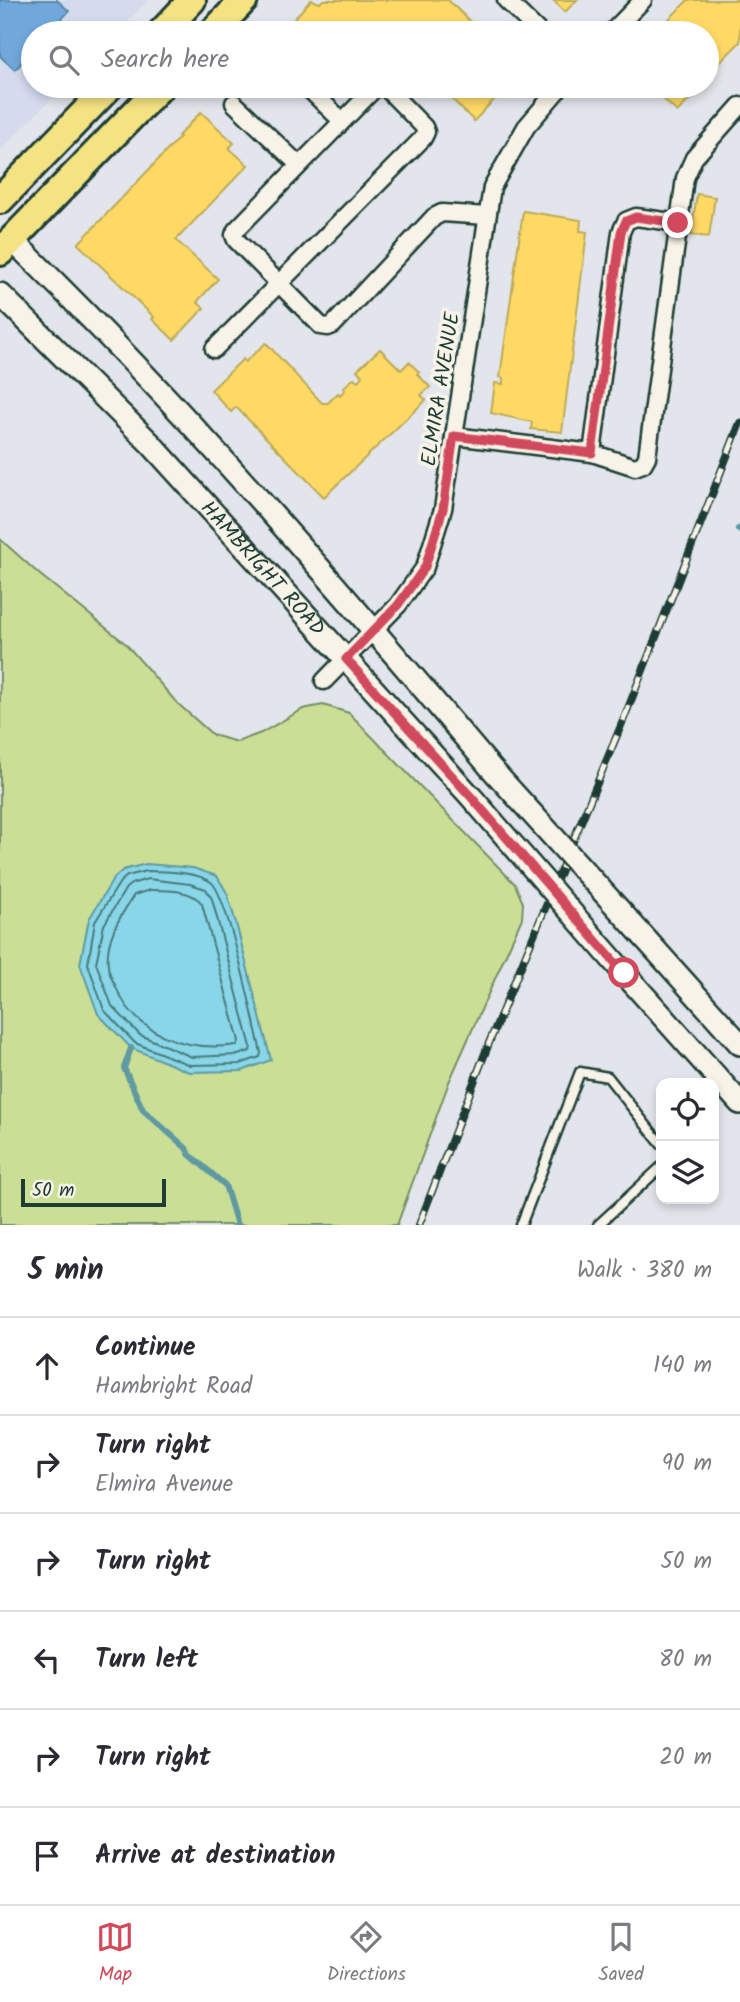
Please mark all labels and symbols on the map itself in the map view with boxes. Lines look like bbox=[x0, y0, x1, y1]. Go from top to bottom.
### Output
route end bbox=[662, 207, 693, 238]
street label: ELMIRA AVENUE bbox=[413, 309, 470, 469]
street label: HAMBRIGHT ROAD bbox=[192, 493, 333, 644]
route start bbox=[608, 957, 639, 988]
scale bar bbox=[21, 1176, 166, 1208]

